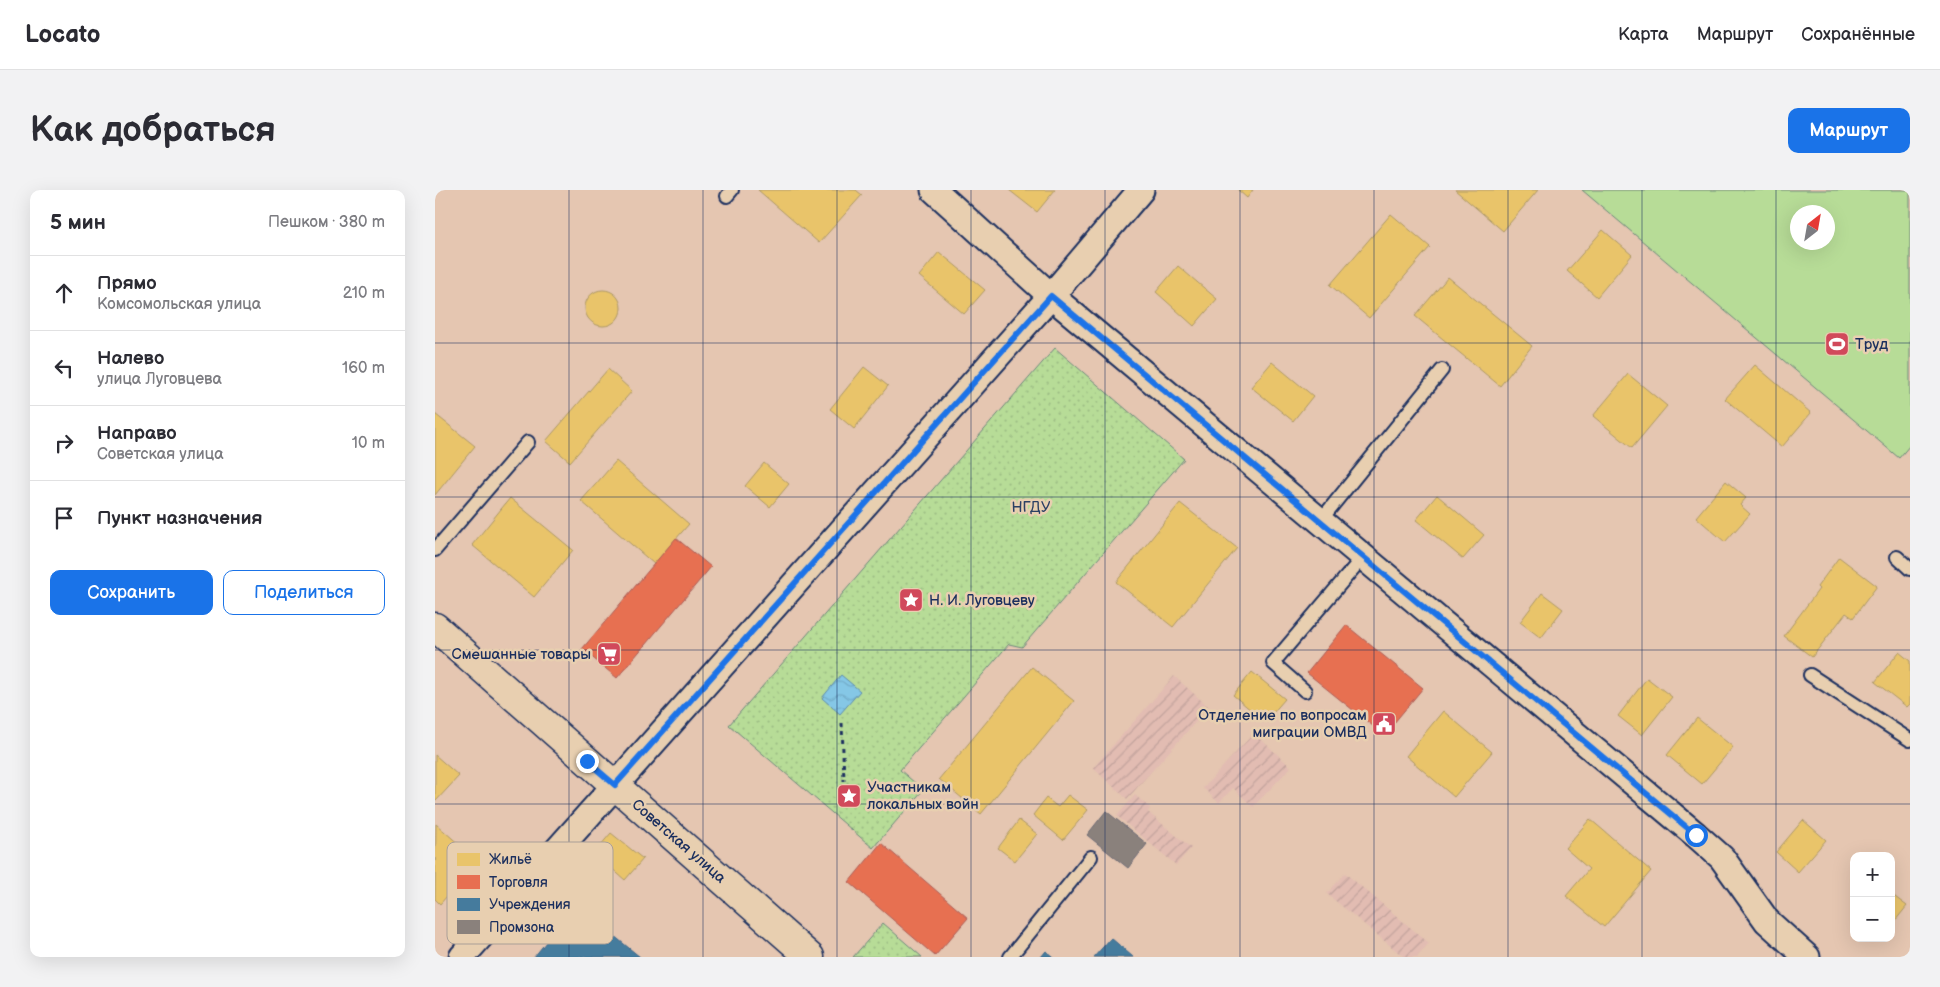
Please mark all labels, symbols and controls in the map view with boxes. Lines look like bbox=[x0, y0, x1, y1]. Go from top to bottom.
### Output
text: Locato bbox=[25, 20, 100, 49]
text: Карта bbox=[1618, 24, 1669, 45]
text: Маршрут bbox=[1697, 24, 1773, 45]
text: Сохранённые bbox=[1801, 24, 1915, 45]
button: Маршрут bbox=[1788, 108, 1910, 153]
text: Как добраться bbox=[30, 109, 276, 152]
north arrow bbox=[1790, 205, 1835, 250]
text: 5 мин bbox=[50, 210, 106, 235]
text: Пешком · 380 m bbox=[268, 213, 385, 232]
text: Прямо bbox=[97, 272, 157, 295]
icon: ahead bbox=[50, 279, 78, 307]
text: 210 m bbox=[343, 284, 385, 303]
text: Комсомольская улица bbox=[97, 295, 261, 314]
sports icon: Труд bbox=[1824, 331, 1850, 357]
place label: Труд bbox=[1855, 335, 1888, 354]
text: Налево bbox=[97, 347, 164, 370]
icon: left bbox=[50, 354, 78, 382]
text: 160 m bbox=[342, 359, 385, 378]
text: улица Луговцева bbox=[97, 370, 222, 389]
text: Направо bbox=[97, 422, 177, 445]
icon: right bbox=[50, 429, 78, 457]
text: 10 m bbox=[352, 434, 385, 453]
text: Советская улица bbox=[97, 445, 224, 464]
park label: НГДУ bbox=[1011, 498, 1051, 517]
icon: arrive bbox=[50, 504, 78, 532]
text: Пункт назначения bbox=[97, 507, 262, 530]
button: Сохранить bbox=[50, 570, 213, 615]
button: Поделиться bbox=[223, 570, 385, 615]
place icon: Н. И. Луговцеву bbox=[898, 587, 924, 613]
place label: Н. И. Луговцеву bbox=[929, 591, 1035, 610]
supermarket icon: Смешанные товары bbox=[596, 641, 622, 667]
place label: Смешанные товары bbox=[452, 645, 591, 664]
place label: Отделение по вопросам миграции ОМВД bbox=[1198, 706, 1367, 742]
public building icon: Отделение по вопросам миграции ОМВД bbox=[1371, 711, 1397, 737]
route end bbox=[576, 750, 599, 773]
place label: Участникам локальных войн bbox=[867, 778, 979, 814]
place icon: Участникам локальных войн bbox=[836, 783, 862, 809]
street label: Советская улица bbox=[628, 795, 730, 888]
route start bbox=[1685, 824, 1708, 847]
legend bbox=[447, 842, 613, 944]
text: Жильё bbox=[489, 851, 532, 868]
map controls bbox=[1850, 852, 1895, 942]
button: + bbox=[1850, 852, 1895, 897]
text: Торговля bbox=[489, 874, 548, 891]
text: Учреждения bbox=[489, 896, 571, 913]
button: − bbox=[1850, 897, 1895, 942]
text: Промзона bbox=[489, 919, 555, 936]

